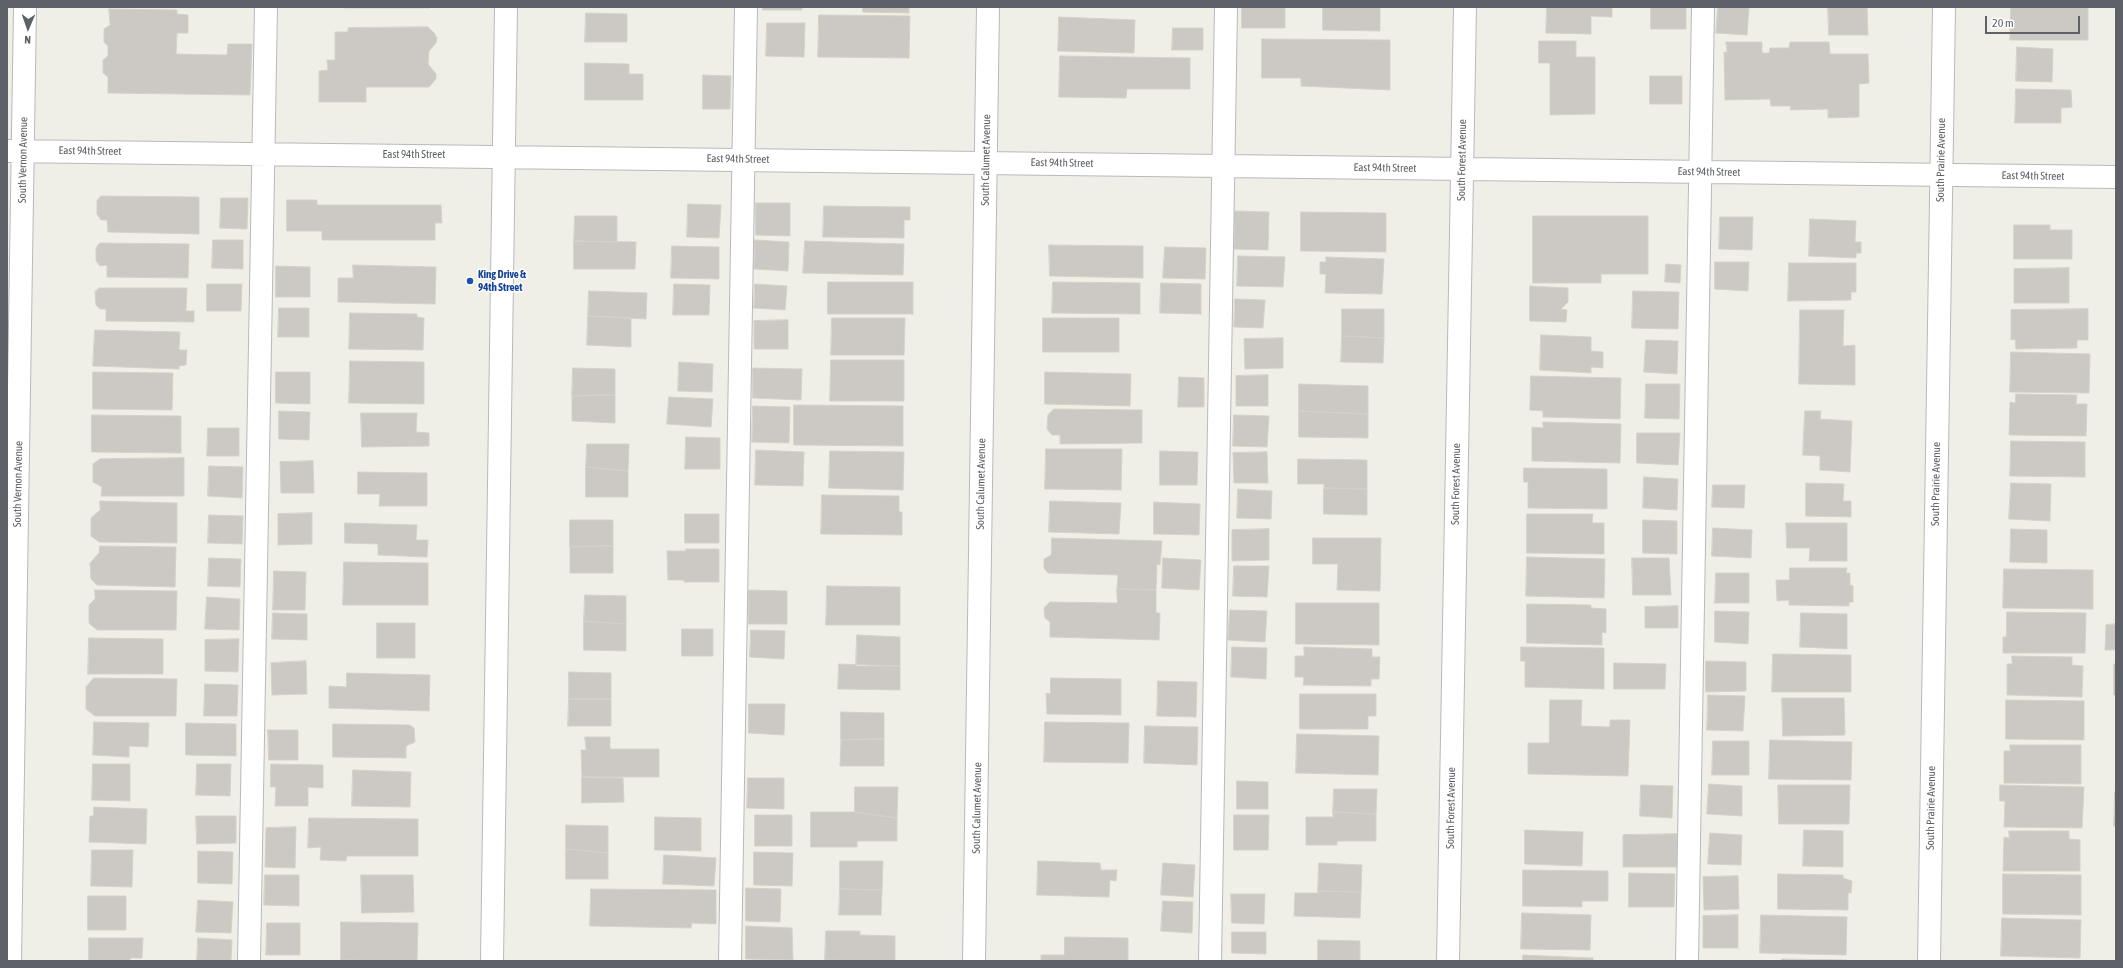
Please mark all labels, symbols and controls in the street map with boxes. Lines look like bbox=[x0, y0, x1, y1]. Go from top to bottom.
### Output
north arrow bbox=[8, 8, 48, 48]
scale bar bbox=[1987, 8, 2082, 34]
text: 20 m bbox=[1992, 16, 2014, 30]
text: N bbox=[24, 34, 31, 46]
street label: South Calumet Avenue bbox=[979, 114, 993, 206]
street label: South Vernon Avenue bbox=[16, 117, 30, 203]
street label: South Prairie Avenue bbox=[1934, 118, 1948, 202]
street label: South Forest Avenue bbox=[1455, 119, 1469, 201]
street label: East 94th Street bbox=[58, 144, 122, 158]
street label: East 94th Street bbox=[383, 148, 445, 162]
street label: East 94th Street bbox=[706, 152, 770, 166]
street label: East 94th Street bbox=[1030, 156, 1094, 170]
street label: East 94th Street bbox=[1353, 161, 1417, 175]
street label: East 94th Street bbox=[1677, 165, 1741, 179]
street label: East 94th Street bbox=[2001, 169, 2065, 183]
place label: King Drive & 94th Street bbox=[478, 268, 526, 294]
marker: King Drive & 94th Street bbox=[465, 276, 475, 286]
street label: South Calumet Avenue bbox=[974, 438, 988, 530]
street label: South Vernon Avenue bbox=[11, 441, 25, 527]
street label: South Prairie Avenue bbox=[1929, 442, 1943, 526]
street label: South Forest Avenue bbox=[1449, 443, 1463, 525]
street label: South Calumet Avenue bbox=[970, 762, 984, 854]
street label: South Prairie Avenue bbox=[1924, 766, 1938, 850]
street label: South Forest Avenue bbox=[1444, 767, 1458, 849]

